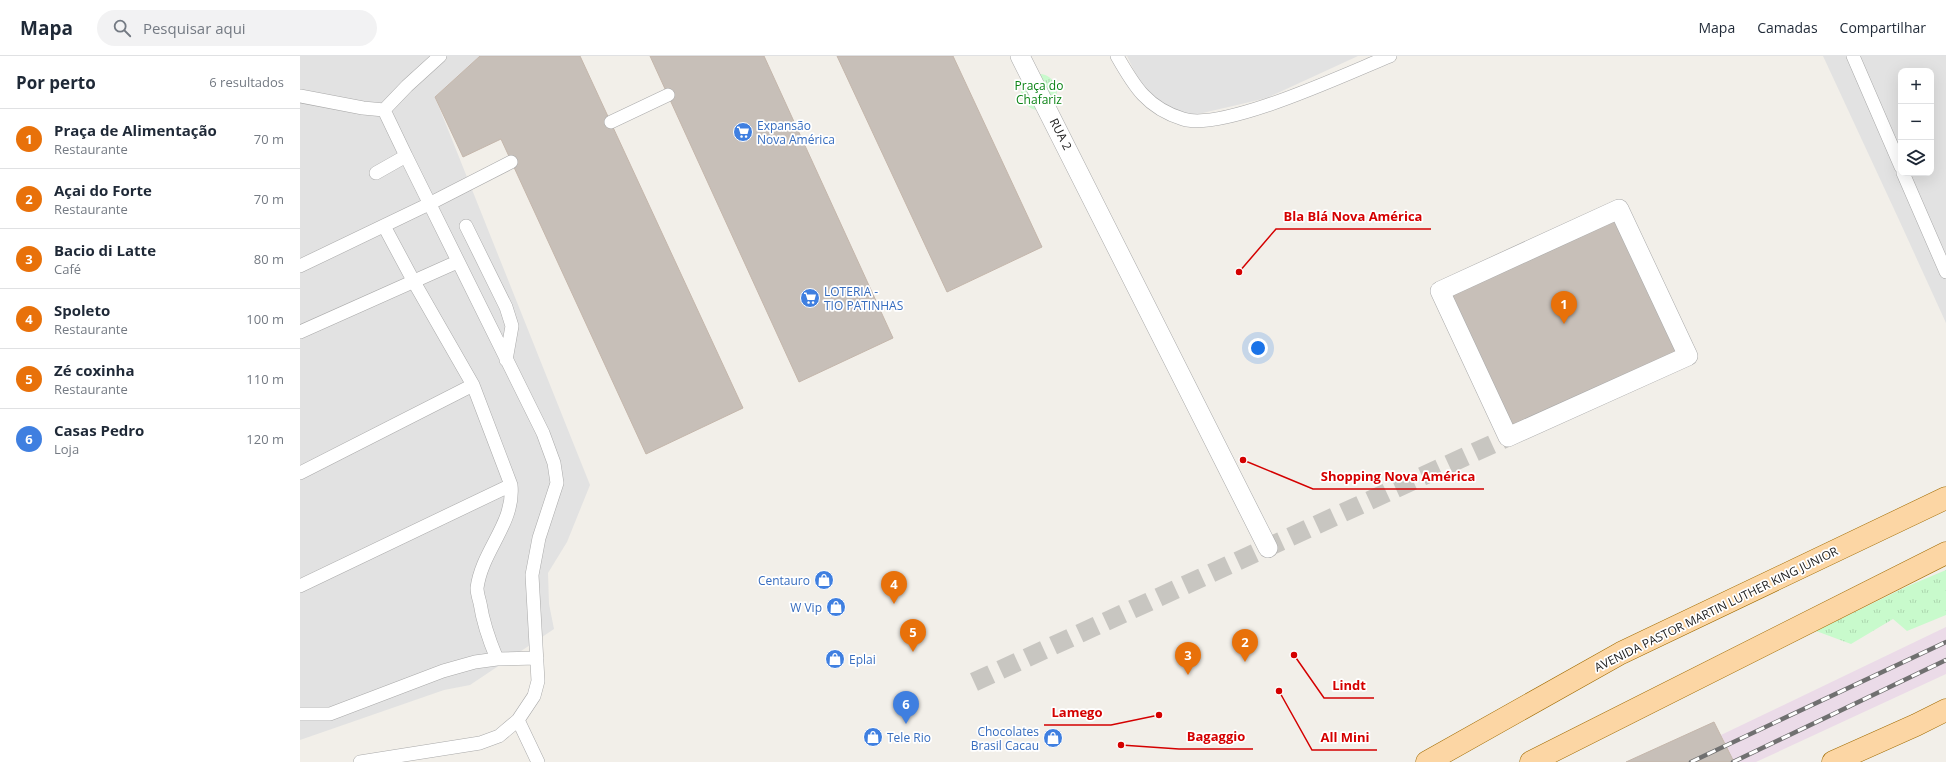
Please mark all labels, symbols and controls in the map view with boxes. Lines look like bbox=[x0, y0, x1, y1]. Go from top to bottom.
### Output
search box bbox=[97, 10, 377, 46]
text: Mapa bbox=[20, 15, 73, 41]
icon: search bbox=[111, 17, 133, 39]
text: Pesquisar aqui bbox=[143, 18, 246, 38]
text: Mapa bbox=[1699, 18, 1735, 37]
text: Camadas bbox=[1757, 18, 1818, 37]
text: Compartilhar bbox=[1840, 18, 1926, 37]
map controls bbox=[1898, 68, 1934, 176]
button: + bbox=[1898, 68, 1934, 104]
text: Por perto bbox=[16, 71, 96, 94]
text: 6 resultados bbox=[209, 73, 284, 91]
park label: Praça do Chafariz bbox=[1015, 77, 1063, 108]
button: − bbox=[1898, 104, 1934, 140]
street label: RUA 2 bbox=[1046, 115, 1076, 153]
place label: Expansão Nova América bbox=[757, 117, 835, 148]
text: Praça de Alimentação bbox=[54, 120, 217, 140]
supermarket icon: Expansão Nova América bbox=[732, 121, 754, 143]
text: 1 bbox=[25, 130, 33, 148]
text: 70 m bbox=[254, 130, 284, 148]
text: Restaurante bbox=[54, 140, 128, 158]
button: layers bbox=[1898, 140, 1934, 176]
text: Açai do Forte bbox=[54, 180, 152, 200]
text: 2 bbox=[25, 190, 33, 208]
text: 70 m bbox=[254, 190, 284, 208]
text: Restaurante bbox=[54, 200, 128, 218]
callout: Bla Blá Nova América bbox=[1276, 204, 1431, 229]
text: Bla Blá Nova América bbox=[1284, 207, 1422, 225]
text: Bacio di Latte bbox=[54, 240, 156, 260]
text: 3 bbox=[25, 250, 33, 268]
text: 80 m bbox=[254, 250, 284, 268]
text: Café bbox=[54, 260, 81, 278]
place label: LOTERIA - TIO PATINHAS bbox=[824, 283, 903, 314]
supermarket icon: LOTERIA - TIO PATINHAS bbox=[799, 287, 821, 309]
pin: 1 bbox=[1551, 291, 1577, 324]
text: Spoleto bbox=[54, 300, 110, 320]
text: 4 bbox=[25, 310, 33, 328]
text: 100 m bbox=[246, 310, 284, 328]
text: Restaurante bbox=[54, 320, 128, 338]
your location bbox=[1248, 338, 1268, 358]
text: Zé coxinha bbox=[54, 360, 134, 380]
text: 5 bbox=[25, 370, 33, 388]
text: 110 m bbox=[246, 370, 284, 388]
text: Restaurante bbox=[54, 380, 128, 398]
text: Casas Pedro bbox=[54, 420, 144, 440]
text: 6 bbox=[25, 430, 33, 448]
text: 120 m bbox=[246, 430, 284, 448]
text: Loja bbox=[54, 440, 79, 458]
callout: Shopping Nova América bbox=[1313, 464, 1484, 489]
text: Shopping Nova América bbox=[1321, 467, 1475, 485]
street label: AVENIDA PASTOR MARTIN LUTHER KING JUNIOR bbox=[1591, 542, 1841, 676]
shop icon: Centauro bbox=[813, 569, 835, 591]
pin: 4 bbox=[881, 571, 907, 604]
place label: Centauro bbox=[758, 572, 810, 589]
shop icon: W Vip bbox=[825, 596, 847, 618]
place label: W Vip bbox=[790, 599, 822, 616]
pin: 5 bbox=[900, 619, 926, 652]
pin: 2 bbox=[1232, 629, 1258, 662]
pin: 3 bbox=[1175, 642, 1201, 675]
shop icon: Eplai bbox=[824, 648, 846, 670]
place label: Eplai bbox=[849, 651, 876, 668]
callout: Lindt bbox=[1324, 673, 1374, 698]
text: Lindt bbox=[1332, 676, 1366, 694]
pin: 6 bbox=[893, 691, 919, 724]
callout: Lamego bbox=[1044, 700, 1111, 725]
text: Lamego bbox=[1051, 703, 1103, 721]
place label: Chocolates Brasil Cacau bbox=[971, 723, 1039, 754]
callout: Bagaggio bbox=[1179, 724, 1253, 749]
callout: All Mini bbox=[1312, 725, 1377, 750]
shop icon: Tele Rio bbox=[862, 726, 884, 748]
shop icon: Chocolates Brasil Cacau bbox=[1042, 727, 1064, 749]
text: Bagaggio bbox=[1187, 727, 1245, 745]
text: All Mini bbox=[1320, 728, 1370, 746]
place label: Tele Rio bbox=[887, 729, 931, 746]

